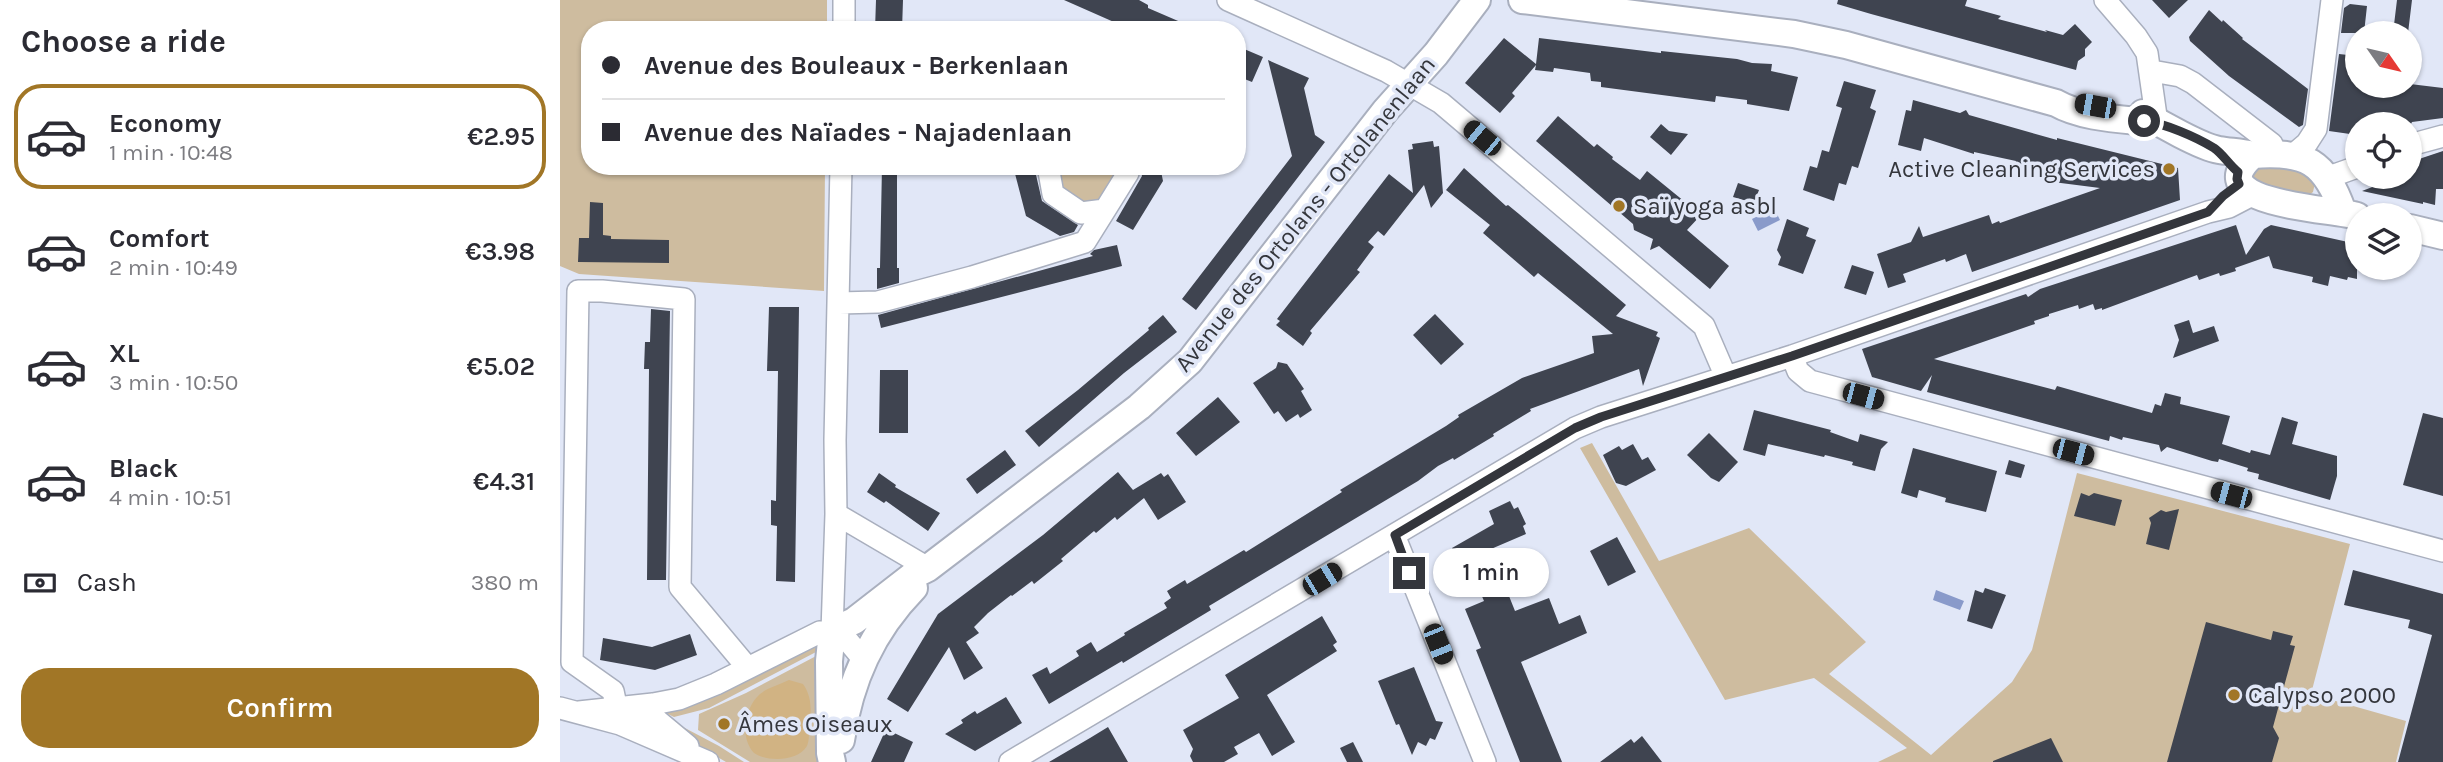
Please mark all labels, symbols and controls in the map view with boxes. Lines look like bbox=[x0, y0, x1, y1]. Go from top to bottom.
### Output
north arrow bbox=[2345, 21, 2422, 98]
map controls bbox=[2345, 21, 2422, 280]
text: Choose a ride bbox=[21, 23, 226, 60]
text: Avenue des Bouleaux - Berkenlaan bbox=[644, 50, 1069, 81]
street label: Avenue des Ortolans - Ortolanenlaan bbox=[1169, 51, 1441, 377]
car bbox=[2073, 92, 2118, 120]
icon: car bbox=[25, 105, 88, 168]
route start bbox=[2128, 105, 2160, 137]
text: Economy bbox=[109, 108, 221, 139]
button: locate bbox=[2345, 112, 2422, 189]
car bbox=[1460, 116, 1505, 160]
text: Avenue des Naïades - Najadenlaan bbox=[644, 117, 1072, 148]
text: €2.95 bbox=[467, 121, 535, 152]
text: 1 min · 10:48 bbox=[109, 139, 233, 166]
place label: Active Cleaning Services bbox=[1888, 155, 2155, 183]
marker: Active Cleaning Services bbox=[2161, 161, 2177, 177]
place label: Saï yoga asbl bbox=[1633, 192, 1777, 220]
marker: Saï yoga asbl bbox=[1611, 198, 1627, 214]
button: layers bbox=[2345, 203, 2422, 280]
icon: car bbox=[25, 220, 88, 283]
text: Comfort bbox=[109, 223, 210, 254]
text: €3.98 bbox=[465, 236, 535, 267]
text: 2 min · 10:49 bbox=[109, 254, 238, 281]
icon: car bbox=[25, 335, 88, 398]
text: XL bbox=[109, 338, 140, 369]
text: €5.02 bbox=[467, 351, 535, 382]
text: 3 min · 10:50 bbox=[109, 369, 239, 396]
car bbox=[1840, 380, 1887, 412]
car bbox=[2050, 436, 2097, 468]
icon: car bbox=[25, 450, 88, 513]
text: Black bbox=[109, 453, 178, 484]
text: €4.31 bbox=[473, 466, 535, 497]
car bbox=[2208, 479, 2255, 511]
text: 4 min · 10:51 bbox=[109, 484, 232, 511]
callout: 1 min bbox=[1434, 548, 1549, 598]
route end bbox=[1393, 557, 1425, 589]
car bbox=[1299, 559, 1346, 599]
text: 1 min bbox=[1462, 559, 1520, 586]
icon: cash bbox=[21, 564, 59, 602]
text: Cash bbox=[77, 567, 137, 598]
text: 380 m bbox=[471, 569, 539, 596]
car bbox=[1421, 621, 1456, 667]
button: Confirm bbox=[21, 668, 539, 748]
place label: Calypso 2000 bbox=[2248, 681, 2396, 709]
marker: Calypso 2000 bbox=[2226, 687, 2242, 703]
place label: Âmes Oiseaux bbox=[738, 710, 892, 738]
marker: Âmes Oiseaux bbox=[716, 716, 732, 732]

